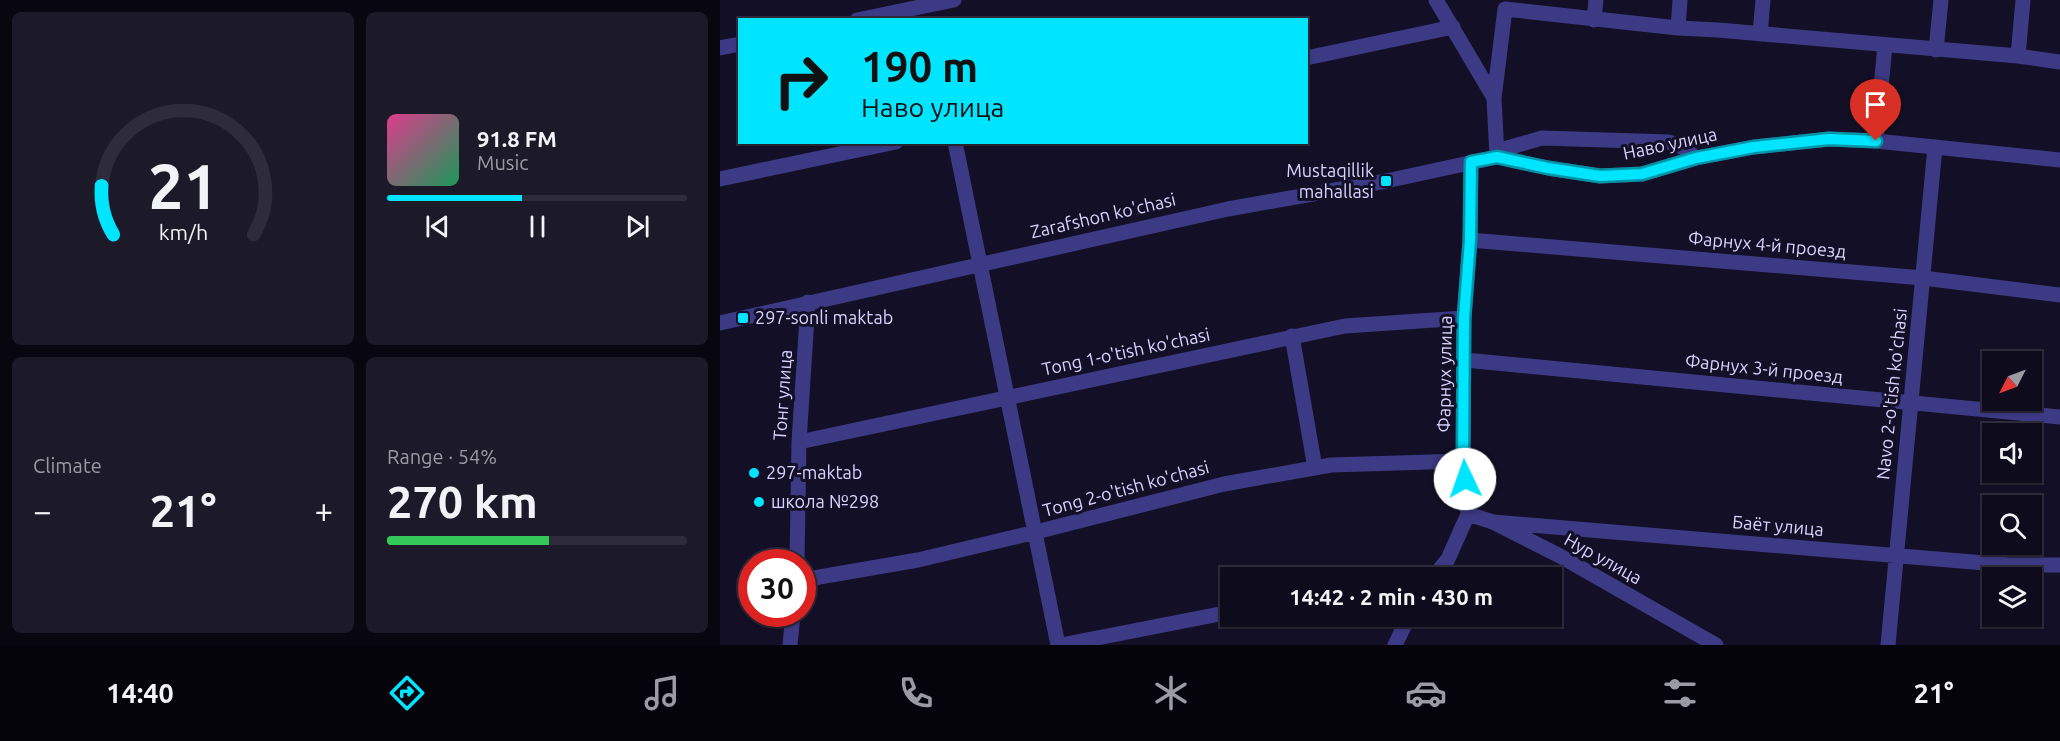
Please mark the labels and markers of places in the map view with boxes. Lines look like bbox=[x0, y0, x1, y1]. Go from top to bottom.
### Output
pin bbox=[1850, 79, 1901, 141]
place label: Mustaqillik mahallasi bbox=[1286, 160, 1374, 201]
marker: Mustaqillik mahallasi bbox=[1379, 174, 1393, 188]
place label: 297-sonli maktab bbox=[755, 307, 893, 327]
marker: 297-sonli maktab bbox=[736, 311, 750, 325]
place label: 297-maktab bbox=[766, 462, 862, 482]
marker: 297-maktab bbox=[747, 466, 761, 480]
place label: школа №298 bbox=[771, 491, 879, 511]
marker: школа №298 bbox=[752, 495, 766, 509]

